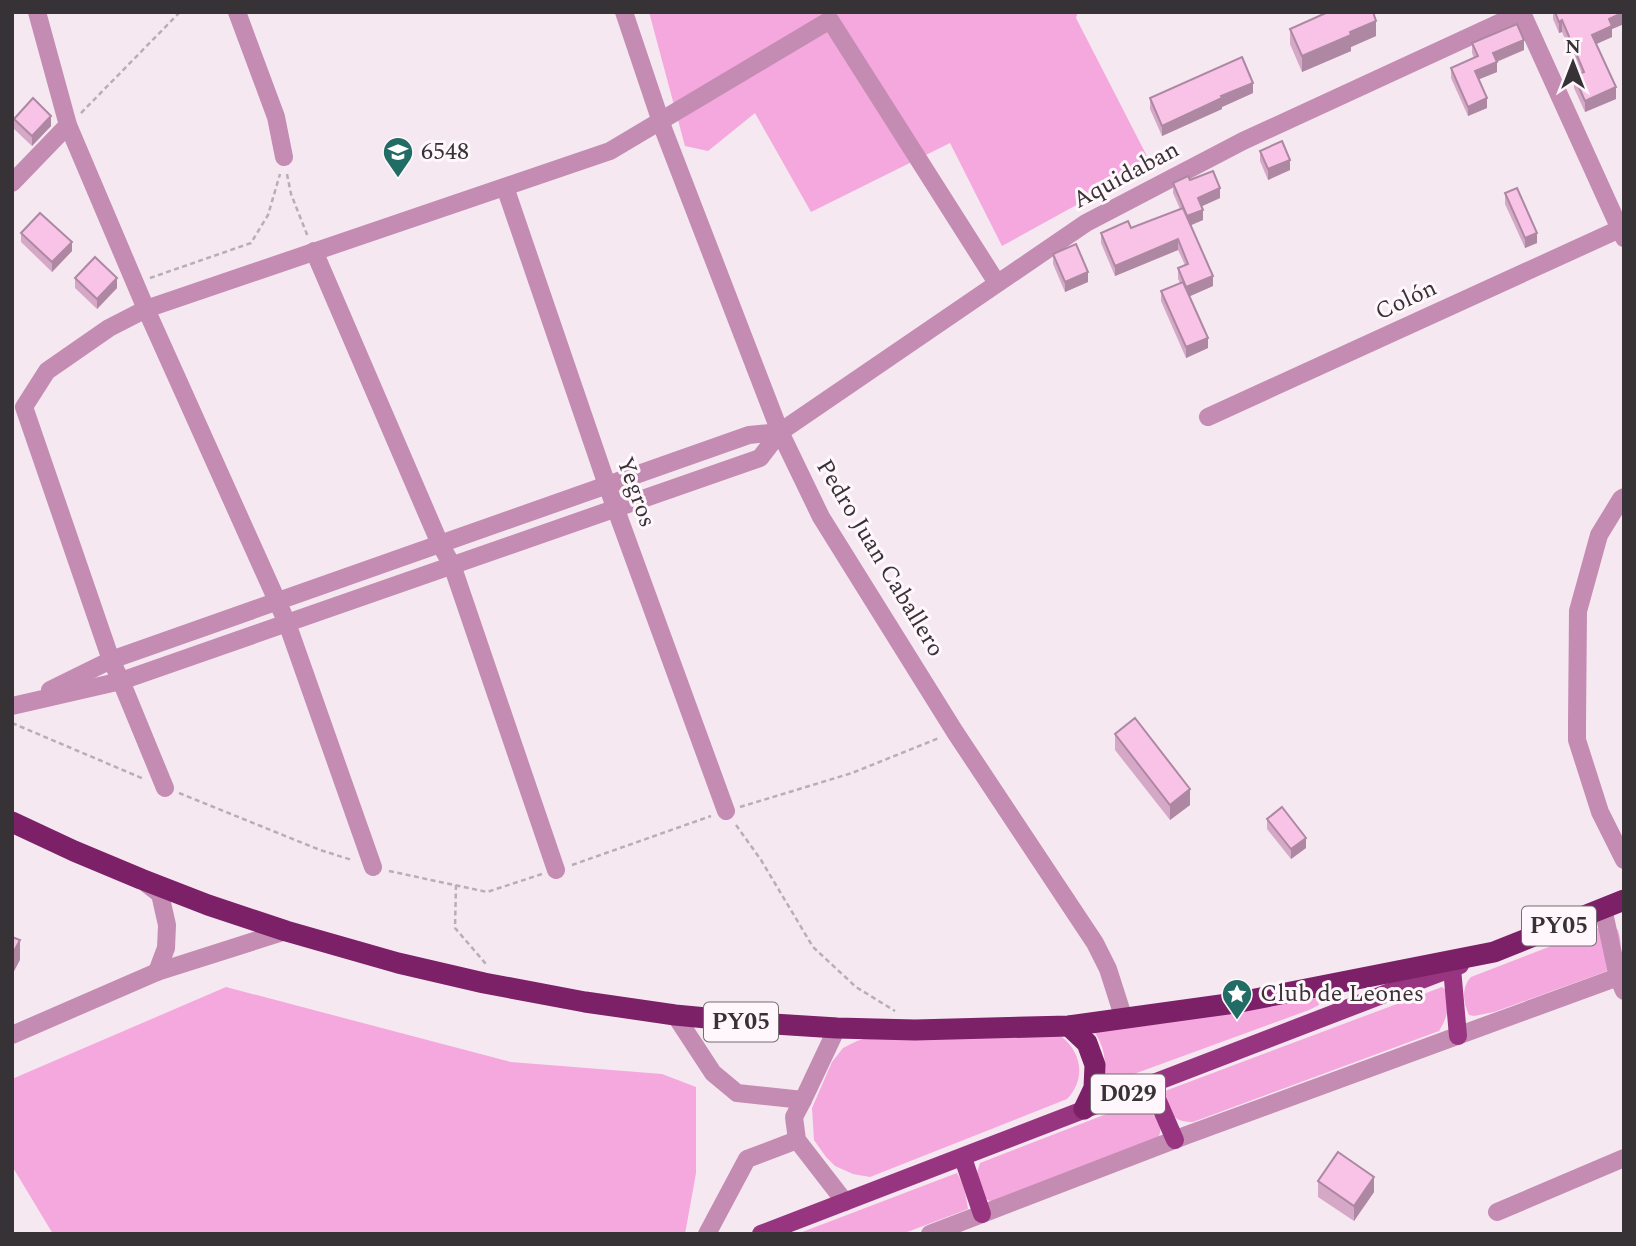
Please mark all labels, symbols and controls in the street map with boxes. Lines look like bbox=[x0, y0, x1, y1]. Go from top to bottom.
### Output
north arrow bbox=[1538, 28, 1608, 98]
text: N bbox=[1565, 33, 1581, 62]
street label: Aquidaban bbox=[1066, 132, 1186, 218]
place label: 6548 bbox=[421, 134, 469, 170]
school or university icon: 6548 bbox=[381, 135, 415, 179]
street label: Colón bbox=[1369, 270, 1443, 330]
street label: Yegros bbox=[607, 452, 665, 532]
street label: Pedro Juan Caballero bbox=[807, 452, 953, 664]
road number: PY05 bbox=[1522, 906, 1596, 945]
place label: Club de Leones bbox=[1260, 976, 1424, 1012]
place icon: Club de Leones bbox=[1220, 977, 1254, 1021]
road number: PY05 bbox=[704, 1002, 778, 1042]
road number: D029 bbox=[1091, 1074, 1165, 1114]

